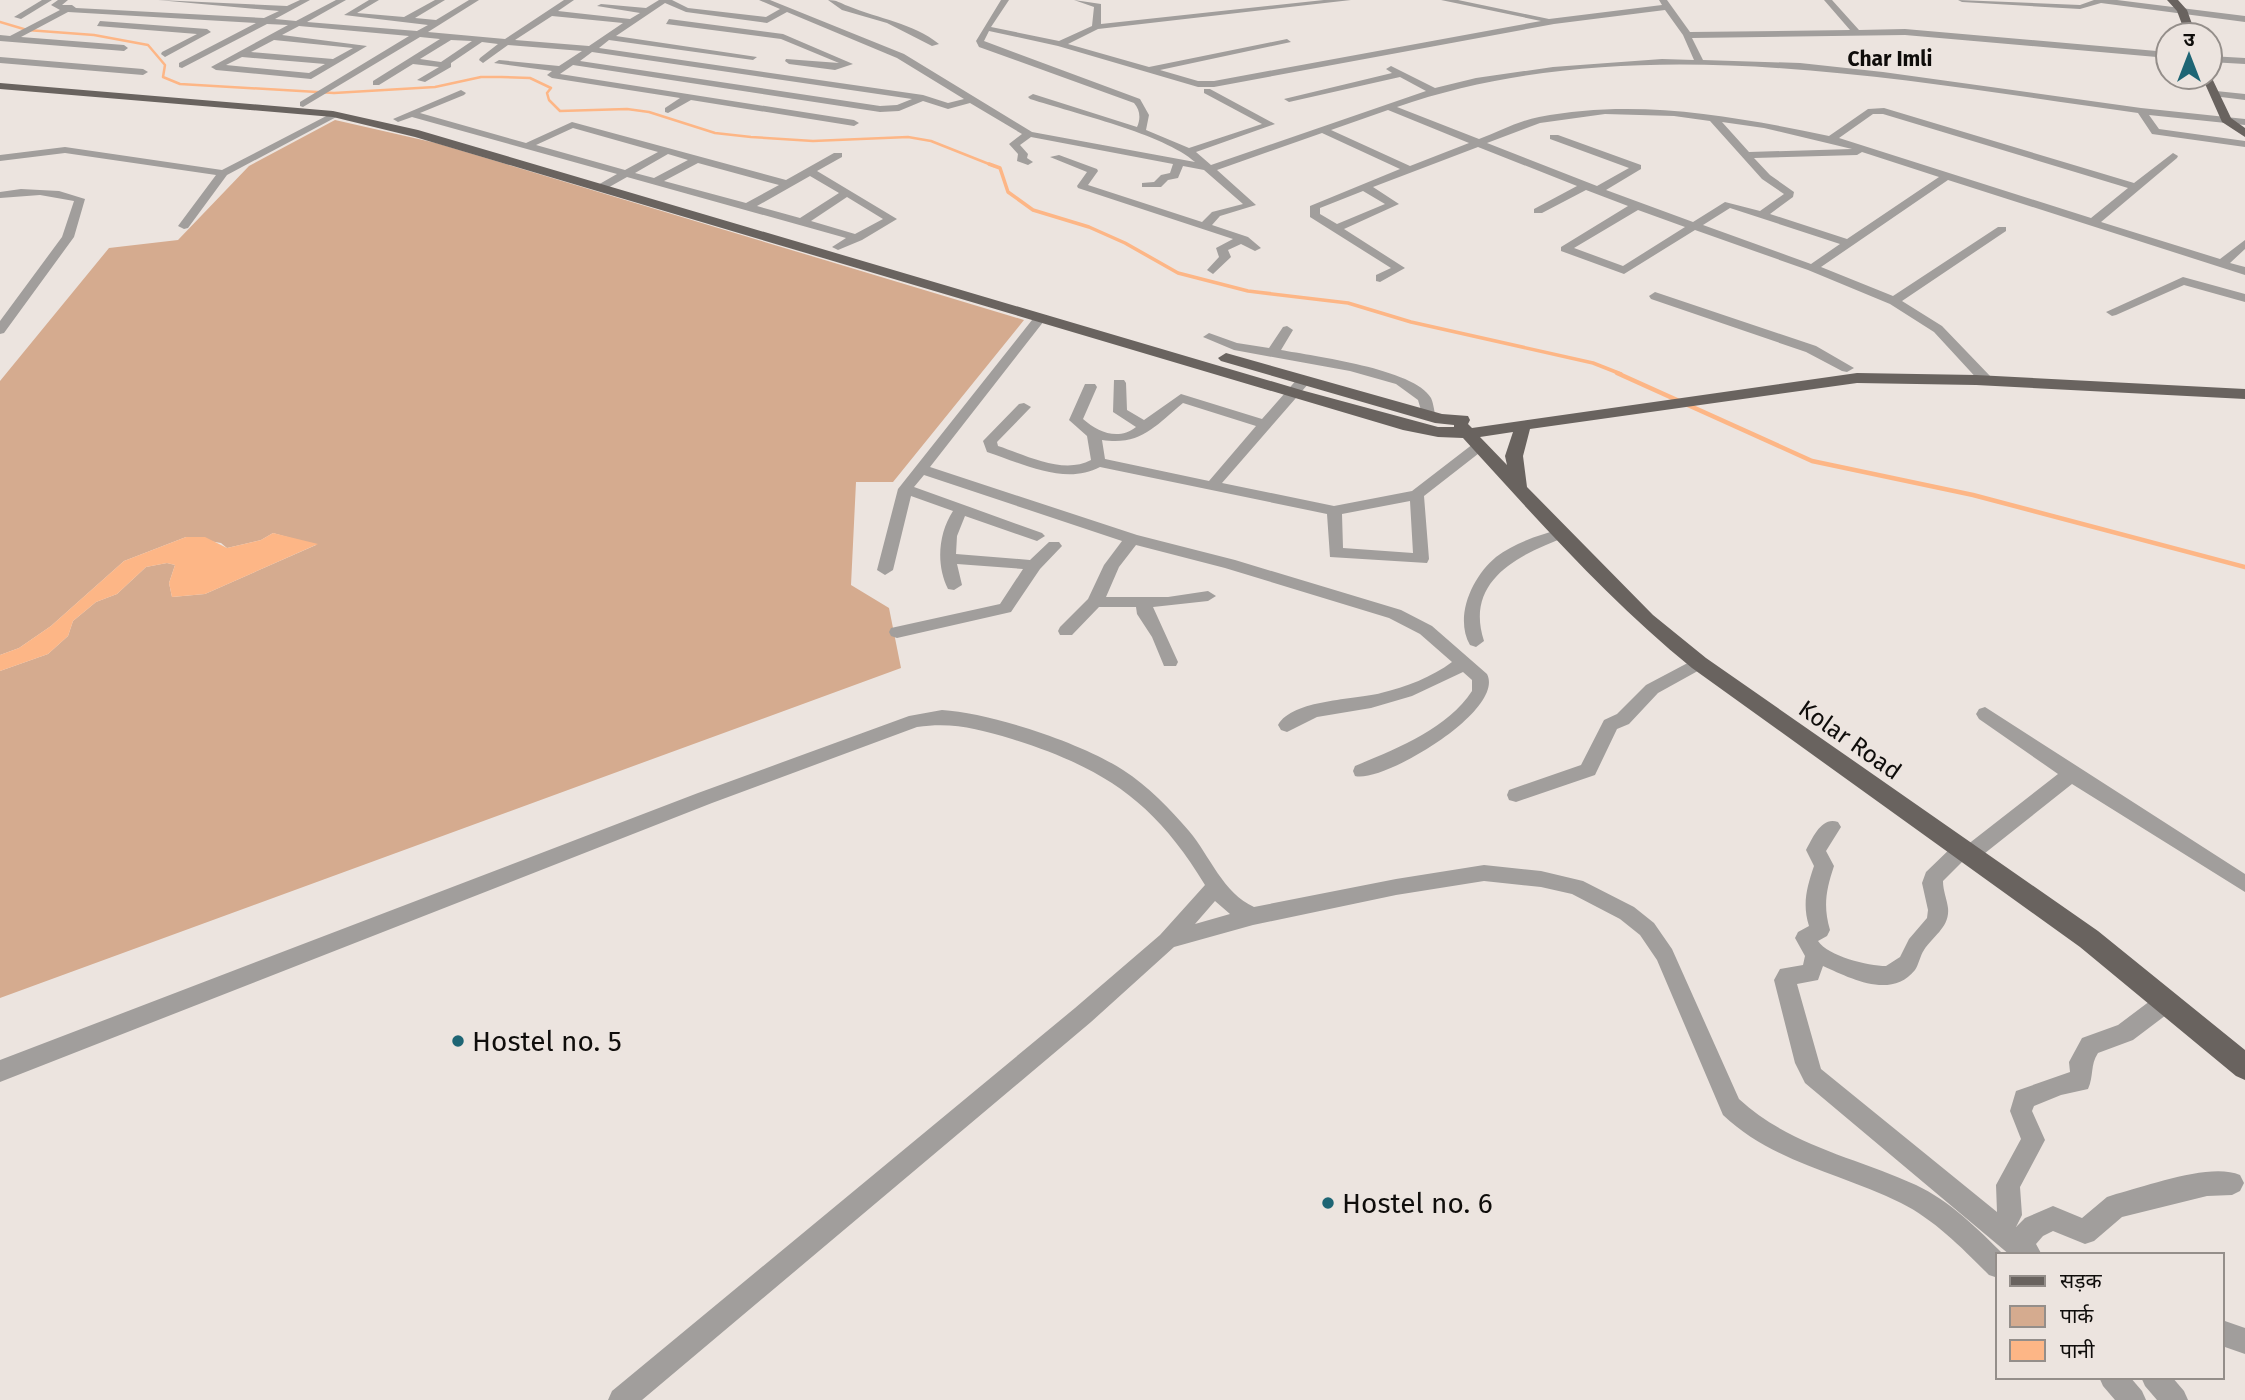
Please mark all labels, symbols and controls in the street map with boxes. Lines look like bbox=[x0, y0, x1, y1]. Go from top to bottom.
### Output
north arrow bbox=[2154, 21, 2224, 91]
text: उ bbox=[2183, 28, 2195, 51]
district label: Char Imli bbox=[1848, 46, 1932, 72]
street label: Kolar Road bbox=[1793, 694, 1907, 786]
place label: Hostel no. 5 bbox=[472, 1025, 622, 1058]
marker: Hostel no. 5 bbox=[450, 1033, 466, 1049]
place label: Hostel no. 6 bbox=[1342, 1187, 1493, 1220]
marker: Hostel no. 6 bbox=[1320, 1195, 1336, 1211]
legend bbox=[1996, 1253, 2224, 1379]
text: सड़क bbox=[2060, 1268, 2102, 1294]
text: पार्क bbox=[2060, 1303, 2094, 1329]
text: पानी bbox=[2060, 1338, 2095, 1364]

